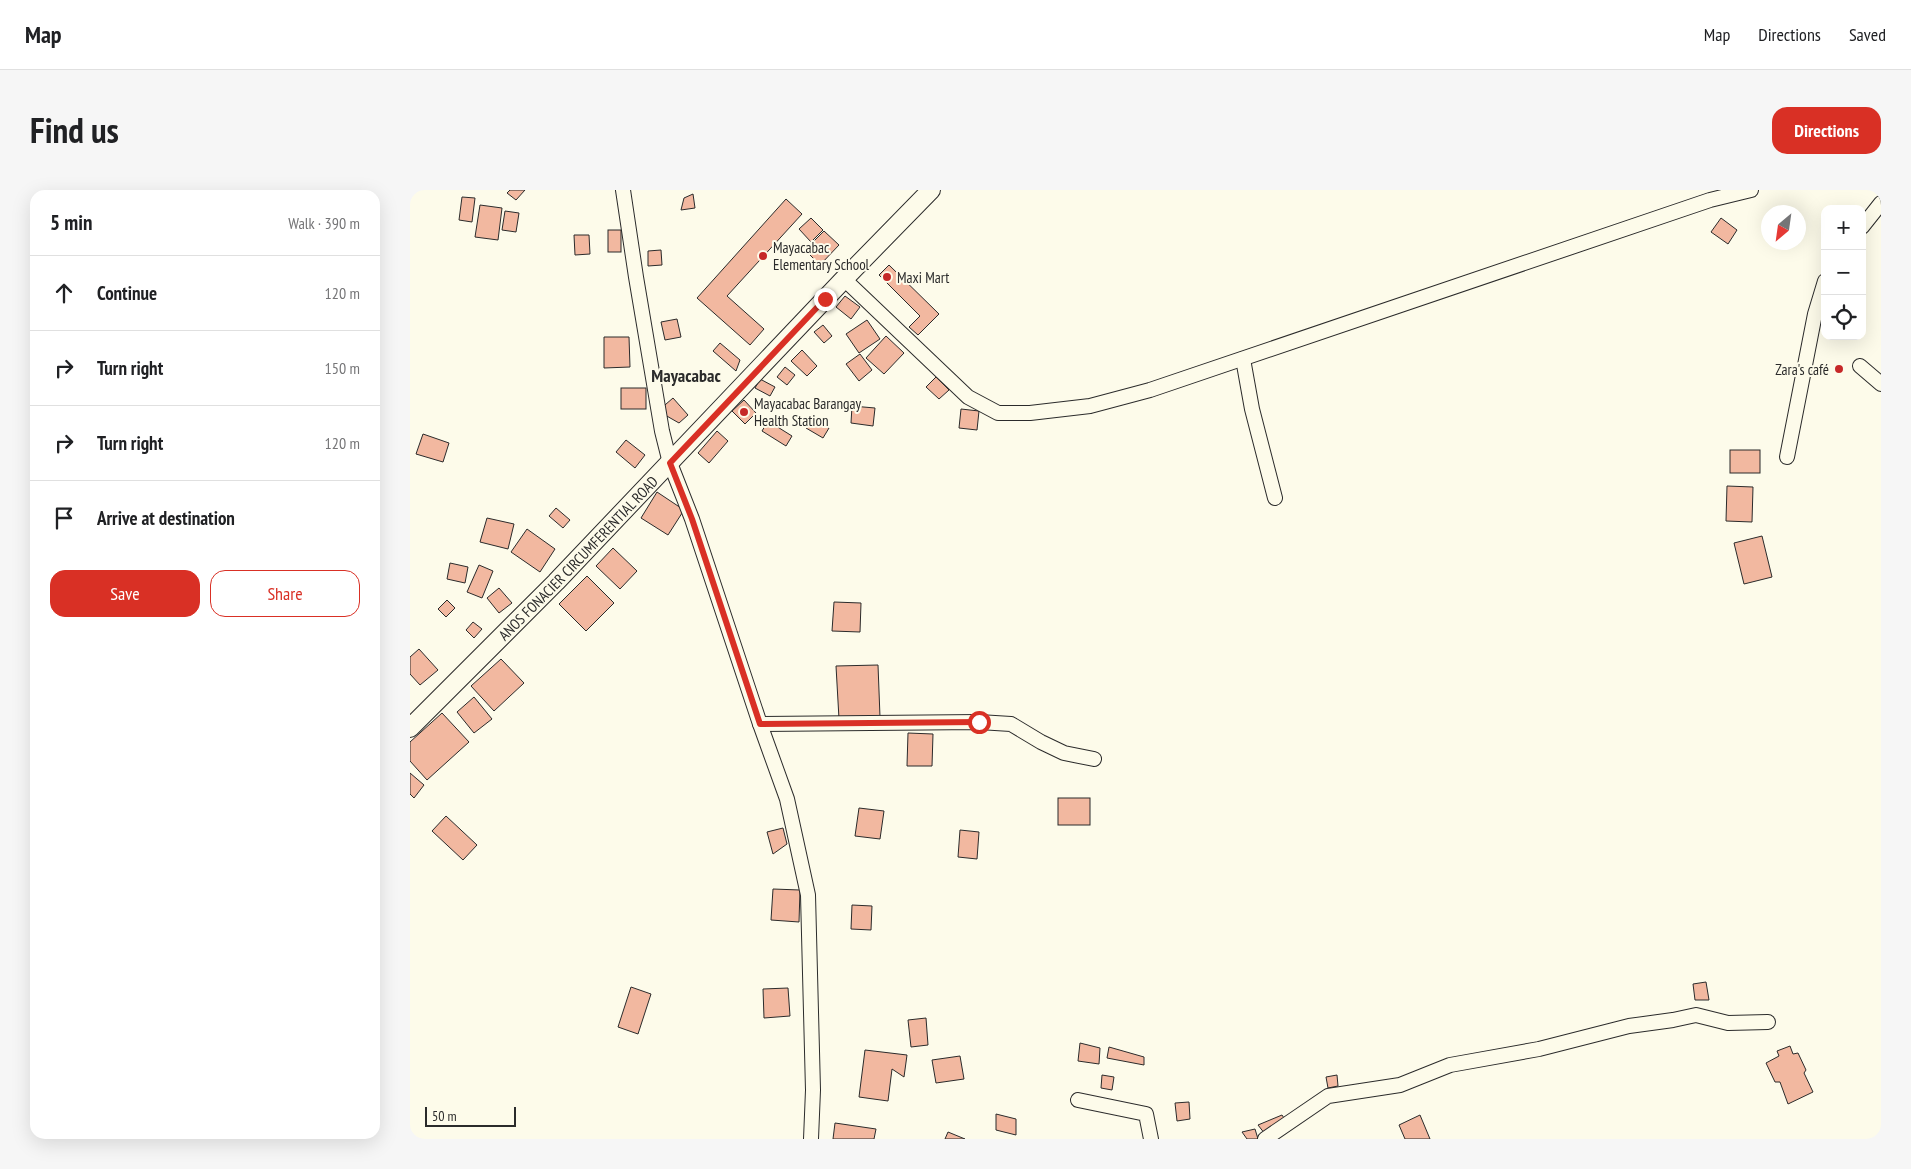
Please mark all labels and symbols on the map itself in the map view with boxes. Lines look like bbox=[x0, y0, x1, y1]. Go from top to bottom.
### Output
north arrow bbox=[1761, 205, 1806, 250]
place label: Mayacabac Elementary School bbox=[773, 238, 870, 274]
marker: Mayacabac Elementary School bbox=[757, 250, 769, 262]
place label: Maxi Mart bbox=[897, 268, 949, 287]
marker: Maxi Mart bbox=[881, 271, 893, 283]
route end bbox=[814, 288, 837, 311]
place label: Zara's café bbox=[1775, 360, 1829, 379]
marker: Zara's café bbox=[1833, 363, 1845, 375]
district label: Mayacabac bbox=[651, 364, 721, 387]
place label: Mayacabac Barangay Health Station bbox=[754, 394, 862, 430]
marker: Mayacabac Barangay Health Station bbox=[738, 406, 750, 418]
street label: ANOS FONACIER CIRCUMFERENTIAL ROAD bbox=[494, 472, 662, 644]
route start bbox=[968, 711, 991, 734]
scale bar bbox=[425, 1104, 516, 1127]

